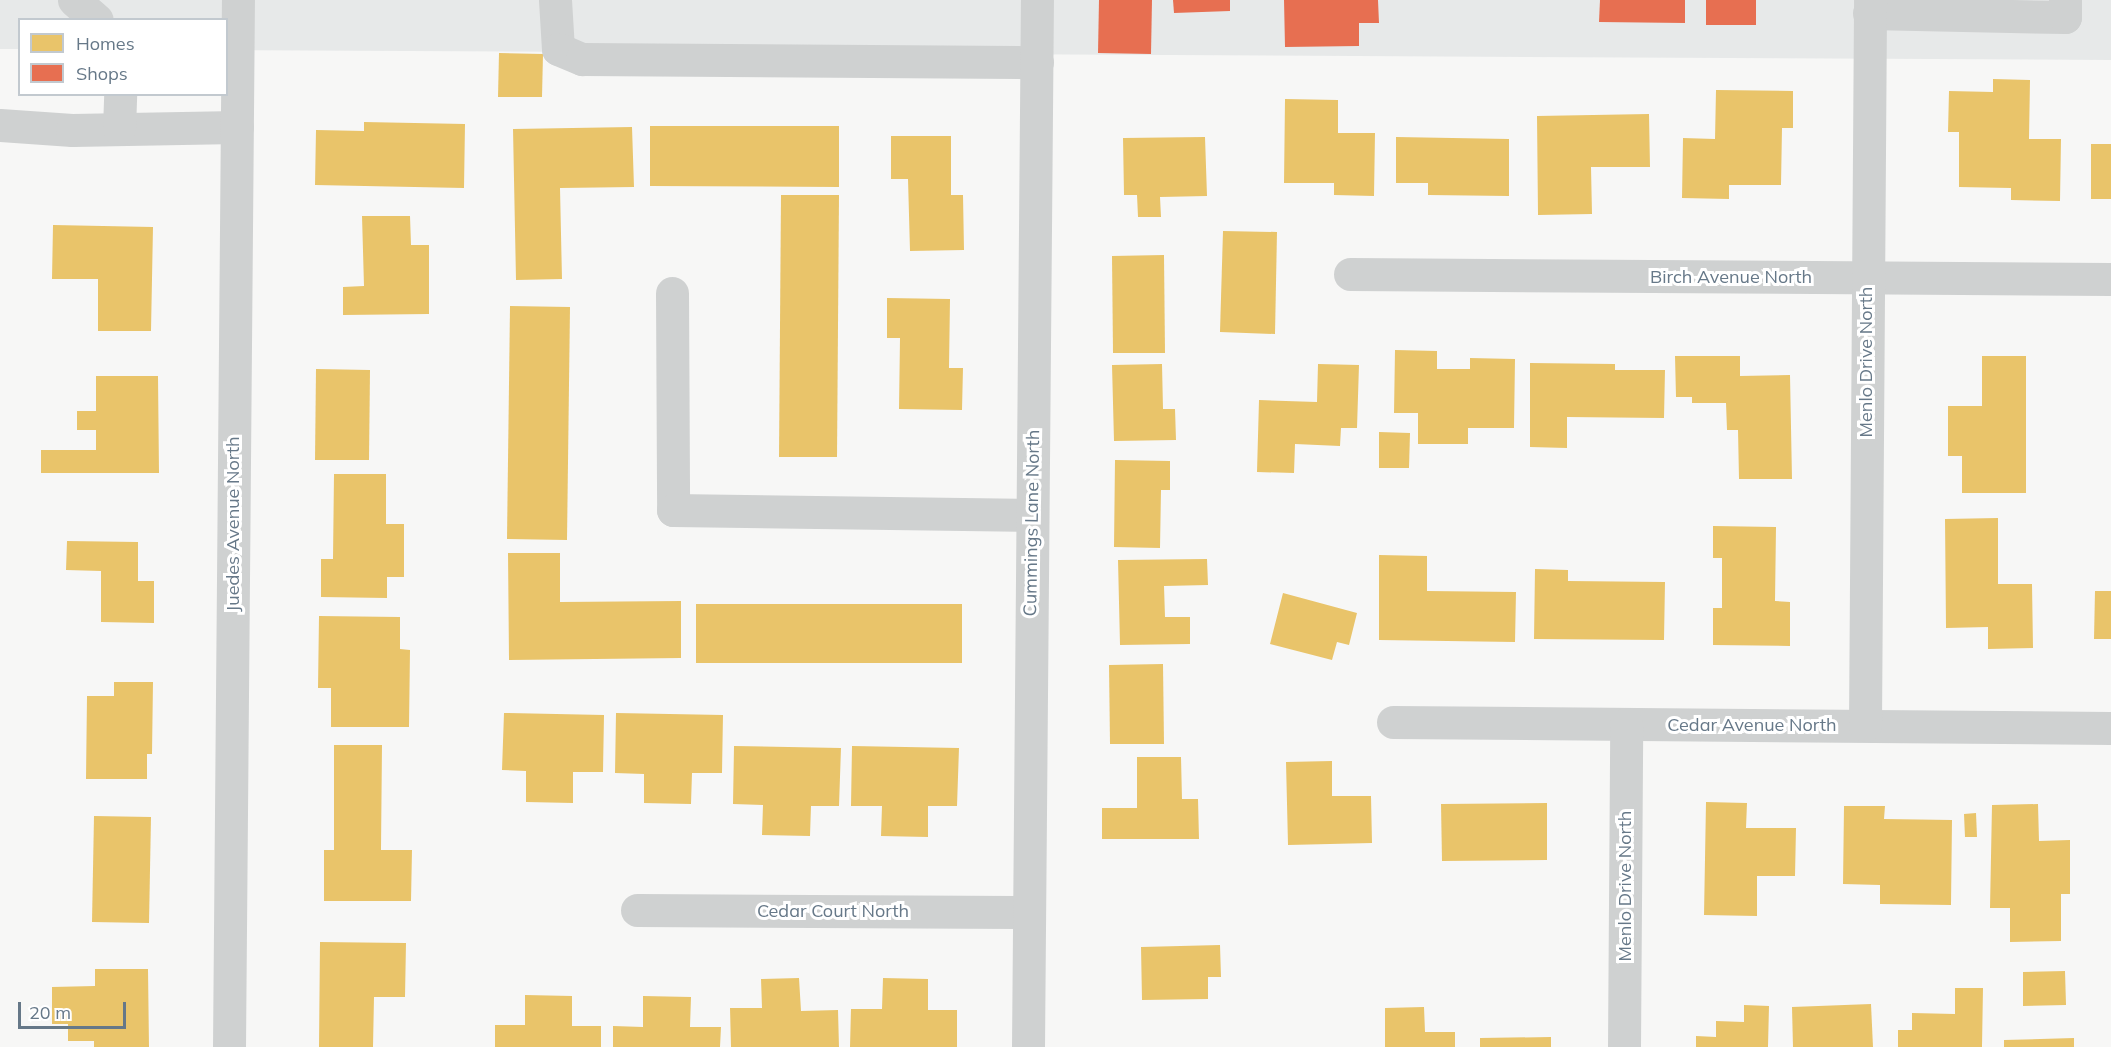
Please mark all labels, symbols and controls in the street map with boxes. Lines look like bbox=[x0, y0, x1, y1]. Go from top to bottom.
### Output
legend bbox=[18, 18, 228, 96]
text: Homes bbox=[76, 32, 135, 55]
text: Shops bbox=[76, 62, 128, 85]
street label: Birch Avenue North bbox=[1650, 266, 1812, 288]
street label: Menlo Drive North bbox=[1855, 287, 1877, 437]
street label: Cummings Lane North bbox=[1020, 430, 1044, 616]
street label: Juedes Avenue North bbox=[222, 436, 244, 612]
street label: Cedar Avenue North bbox=[1667, 714, 1837, 736]
street label: Menlo Drive North bbox=[1614, 811, 1636, 961]
street label: Cedar Court North bbox=[757, 900, 909, 922]
scale bar bbox=[21, 990, 129, 1028]
text: 20 m bbox=[29, 1001, 71, 1024]

